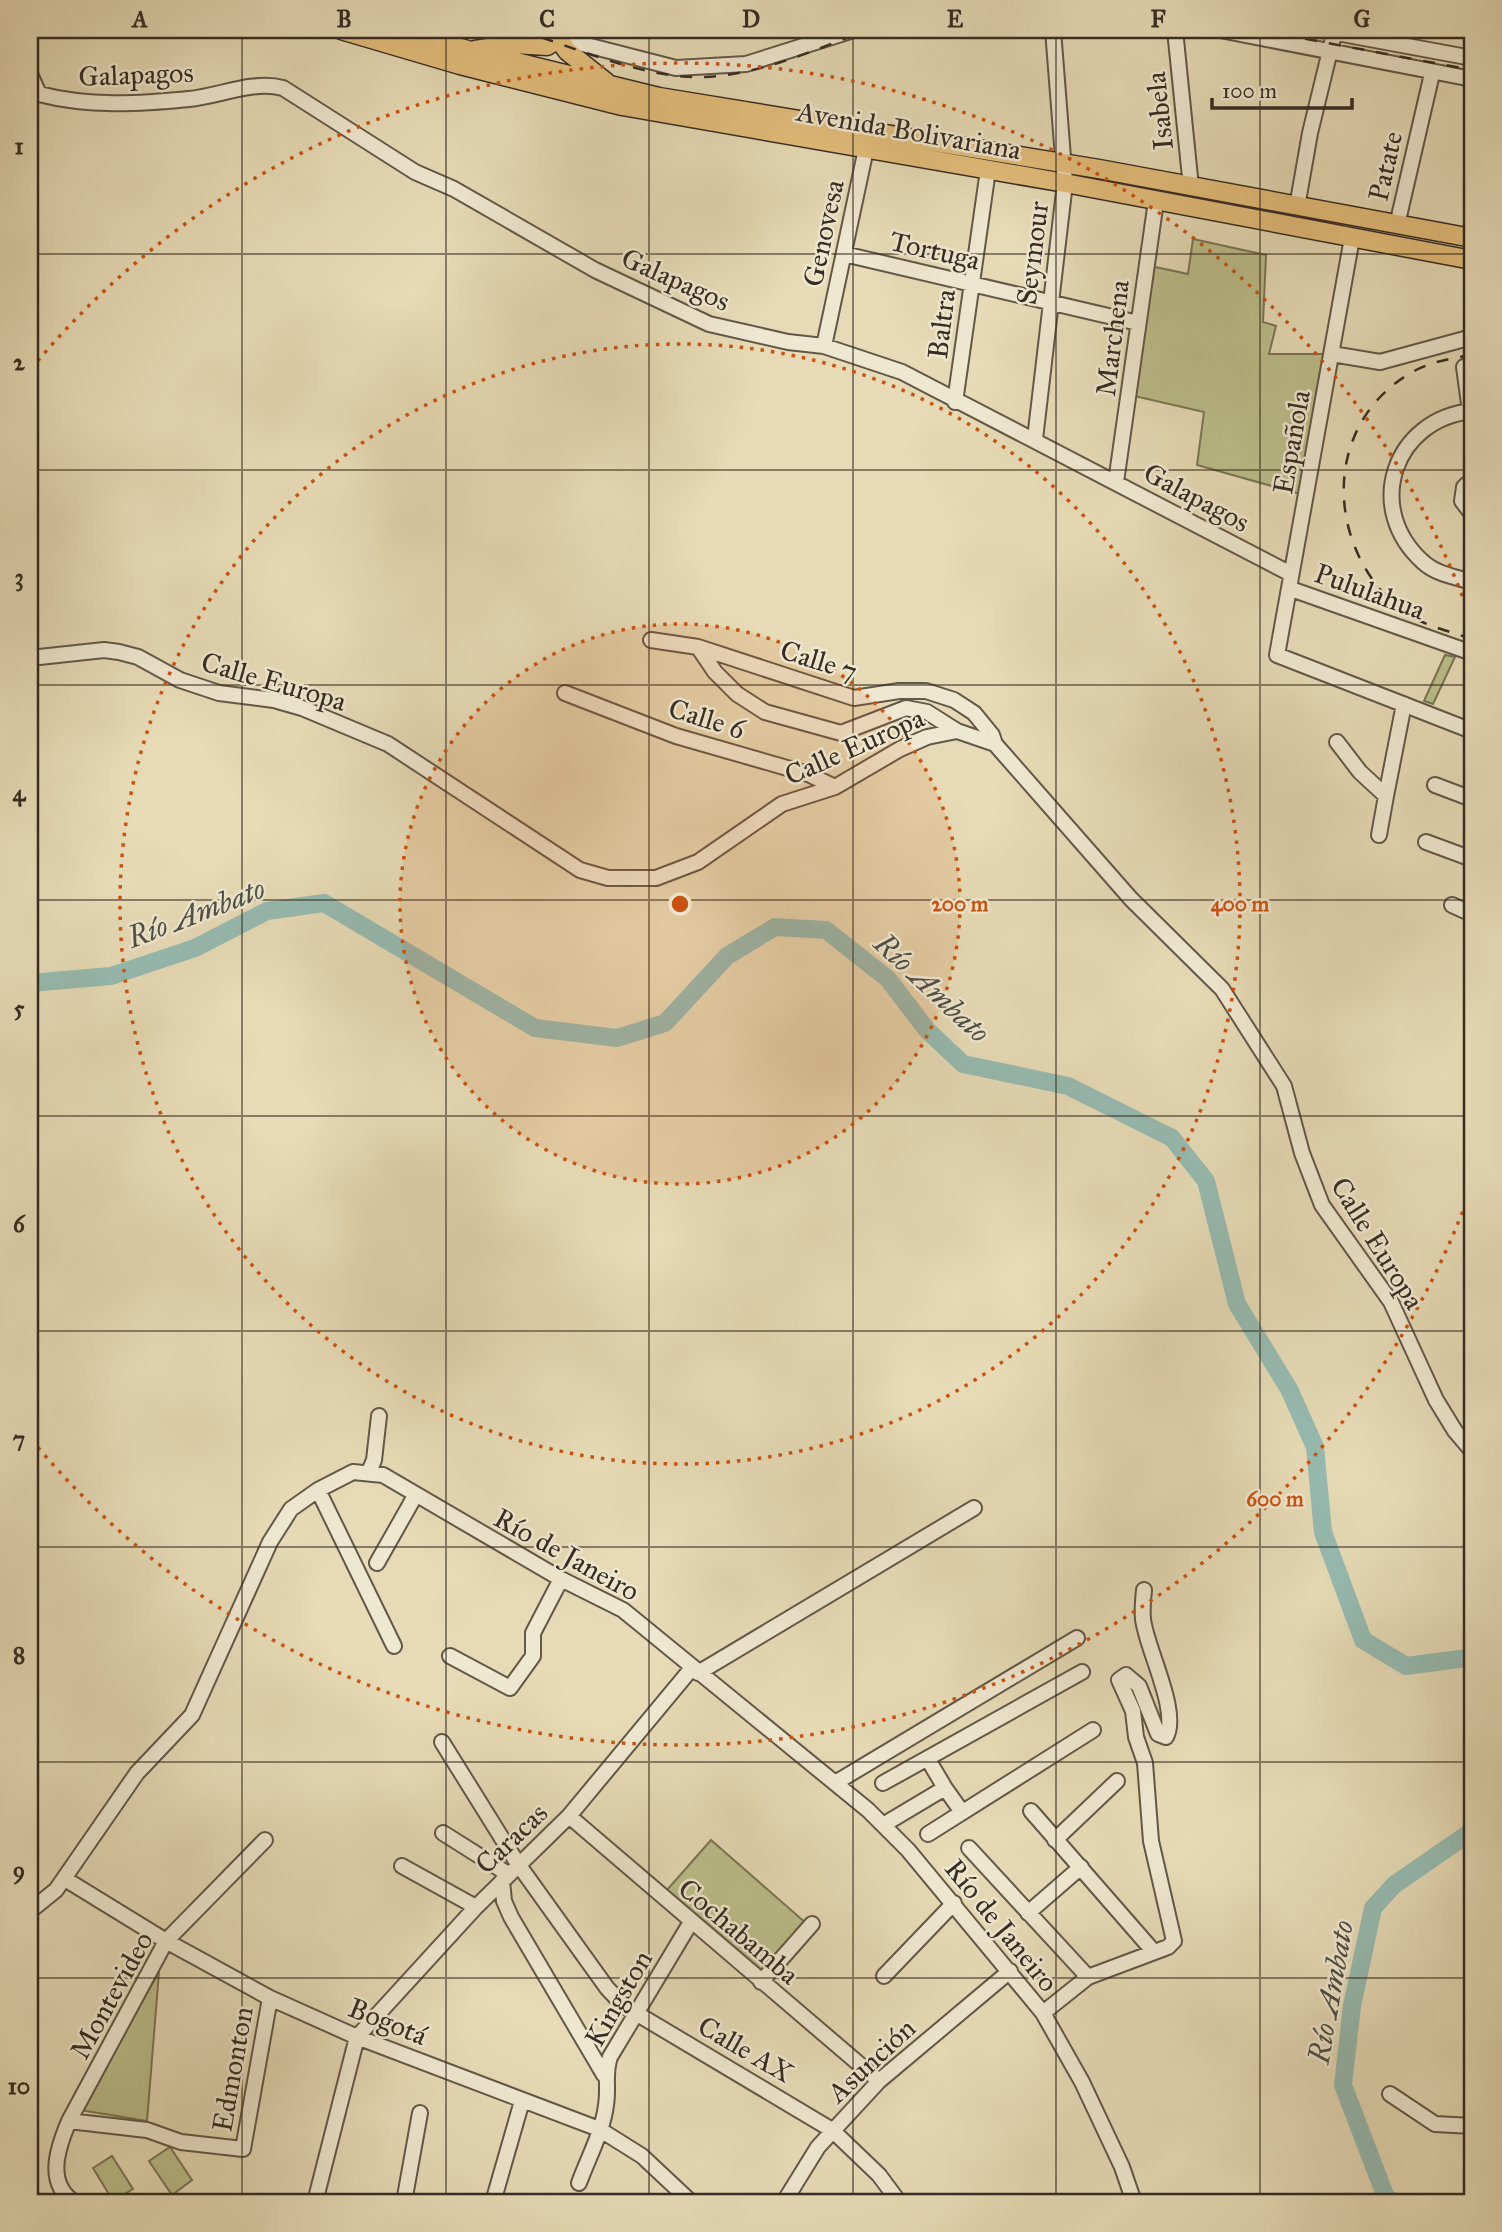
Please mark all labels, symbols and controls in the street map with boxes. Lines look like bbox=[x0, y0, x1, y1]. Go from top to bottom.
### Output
text: A bbox=[130, 5, 148, 33]
text: B bbox=[336, 5, 352, 33]
text: C bbox=[539, 5, 555, 33]
text: D bbox=[742, 5, 760, 33]
text: E bbox=[947, 5, 964, 33]
text: F bbox=[1150, 5, 1166, 33]
text: G bbox=[1354, 5, 1371, 33]
street label: Galapagos bbox=[78, 55, 194, 94]
scale bar bbox=[1212, 66, 1352, 110]
street label: Isabela bbox=[1138, 70, 1181, 152]
text: 100 m bbox=[1222, 78, 1277, 104]
street label: Avenida Bolivariana bbox=[793, 93, 1024, 167]
street label: Patate bbox=[1360, 128, 1410, 204]
text: 1 bbox=[14, 132, 24, 160]
street label: Genovesa bbox=[795, 176, 852, 290]
street label: Seymour bbox=[1009, 199, 1056, 307]
street label: Tortuga bbox=[886, 223, 983, 278]
street label: Galapagos bbox=[616, 240, 736, 319]
street label: Marchena bbox=[1088, 278, 1137, 398]
street label: Baltra bbox=[920, 287, 963, 361]
text: 2 bbox=[13, 348, 25, 376]
street label: Española bbox=[1265, 387, 1318, 497]
street label: Galapagos bbox=[1138, 455, 1256, 540]
street label: Pululahua bbox=[1310, 555, 1430, 628]
text: 3 bbox=[14, 563, 24, 592]
street label: Calle 7 bbox=[776, 632, 862, 689]
street label: Calle Europa bbox=[197, 644, 351, 719]
street label: Calle 6 bbox=[664, 690, 751, 747]
street label: Calle Europa bbox=[779, 700, 930, 793]
text: 4 bbox=[13, 779, 27, 807]
water label: Río Ambato bbox=[121, 870, 270, 956]
text: 200 m bbox=[932, 891, 989, 917]
text: 400 m bbox=[1211, 891, 1270, 917]
centre of rings bbox=[668, 892, 692, 916]
water label: Río Ambato bbox=[866, 925, 997, 1050]
text: 5 bbox=[14, 994, 25, 1022]
street label: Calle Europa bbox=[1323, 1171, 1432, 1316]
text: 6 bbox=[13, 1210, 26, 1238]
text: 7 bbox=[13, 1425, 25, 1453]
text: 600 m bbox=[1246, 1486, 1304, 1512]
street label: Río de Janeiro bbox=[488, 1500, 646, 1609]
text: 8 bbox=[13, 1641, 25, 1669]
street label: Caracas bbox=[468, 1796, 555, 1881]
street label: Río de Janeiro bbox=[937, 1852, 1066, 1999]
text: 9 bbox=[13, 1856, 25, 1885]
street label: Cochabamba bbox=[671, 1871, 806, 1992]
water label: Río Ambato bbox=[1301, 1918, 1361, 2067]
street label: Montevideo bbox=[62, 1925, 161, 2065]
street label: Kingston bbox=[577, 1944, 660, 2053]
street label: Bogotá bbox=[343, 1990, 433, 2053]
street label: Edmonton bbox=[204, 2004, 261, 2134]
street label: Calle AX bbox=[692, 2008, 800, 2091]
street label: Asunción bbox=[819, 2011, 923, 2111]
text: 10 bbox=[8, 2072, 30, 2100]

